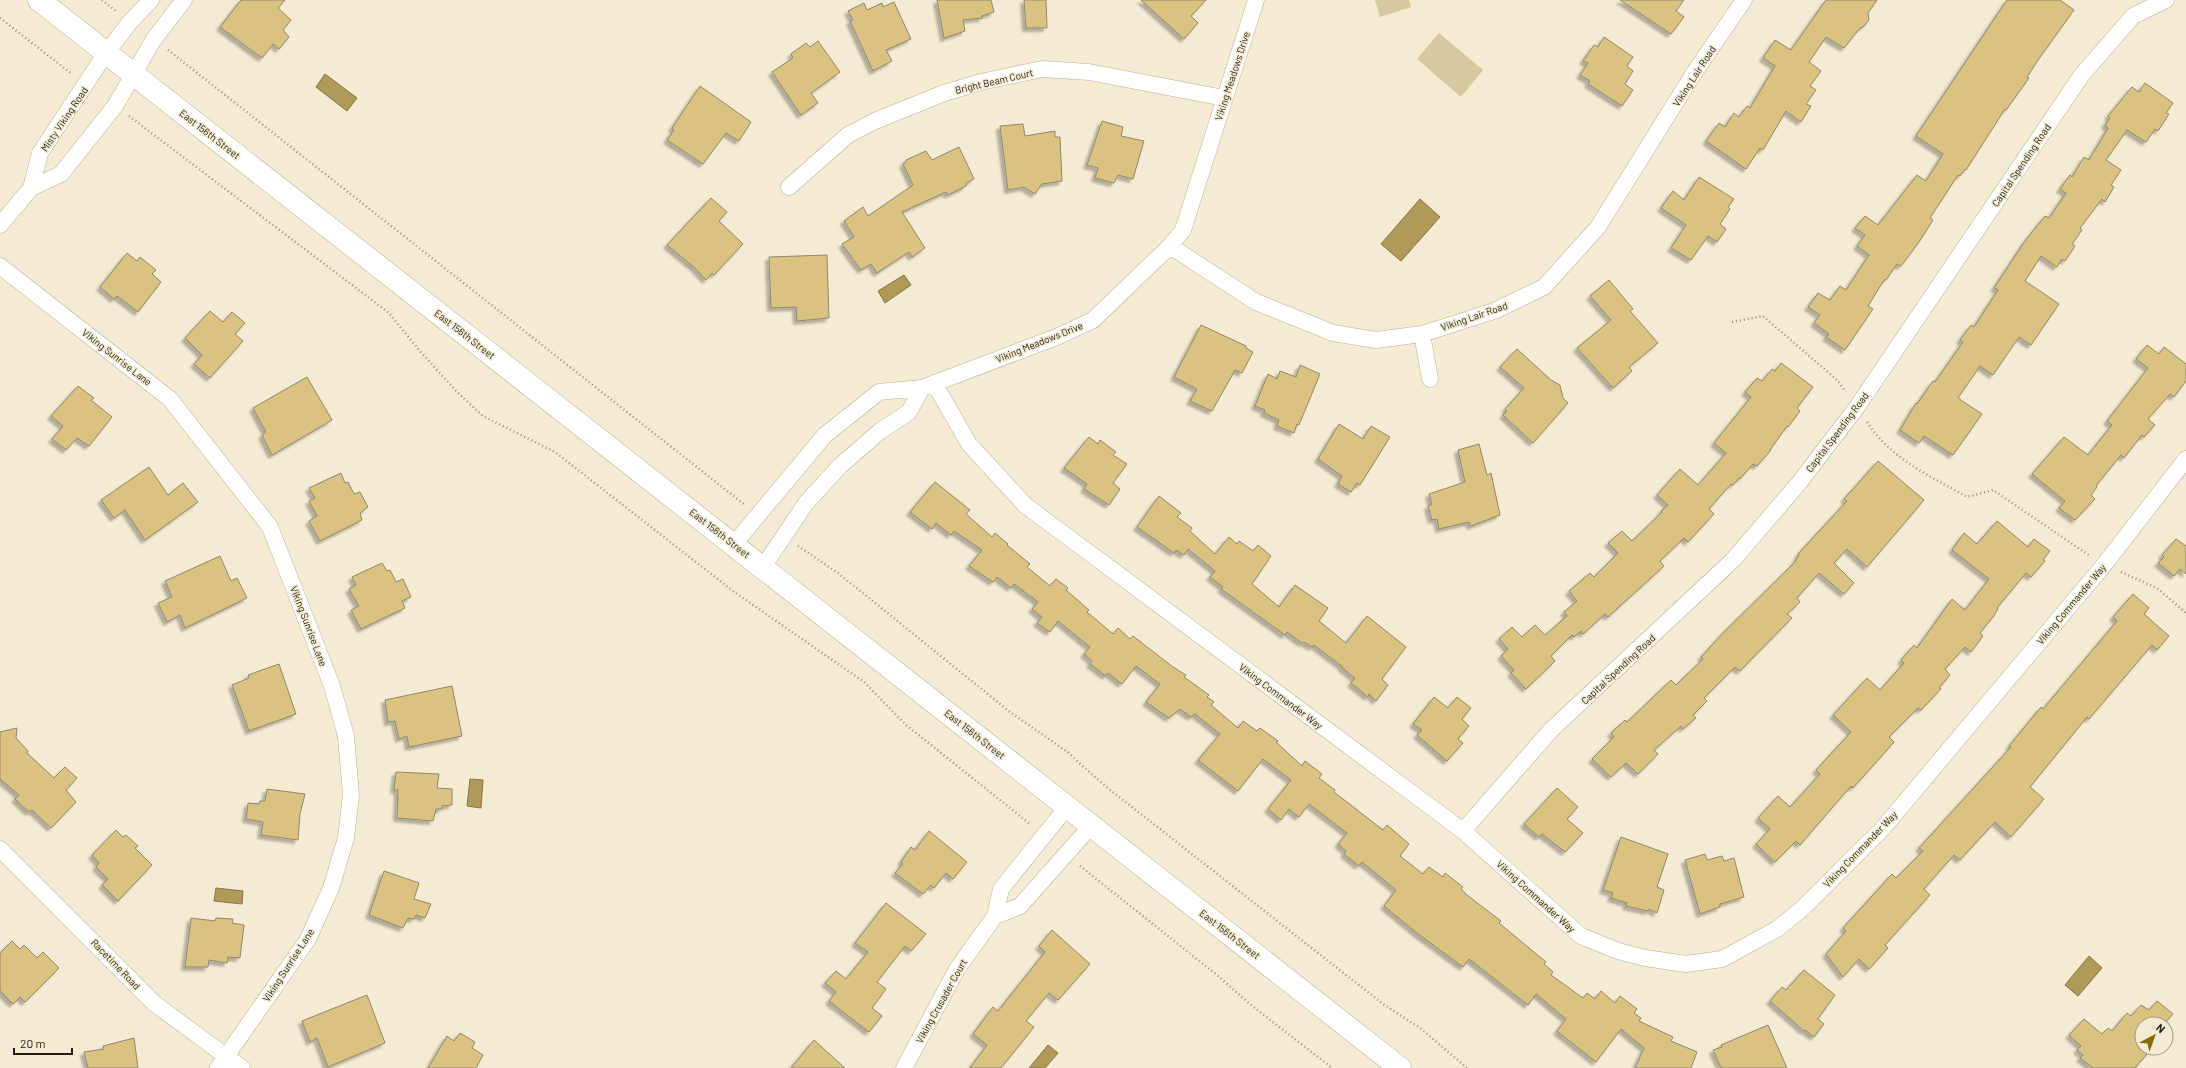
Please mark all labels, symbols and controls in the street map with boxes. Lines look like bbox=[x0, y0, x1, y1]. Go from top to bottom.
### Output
street label: Viking Meadows Drive bbox=[1212, 30, 1252, 122]
street label: Viking Lair Road bbox=[1670, 43, 1718, 109]
street label: Bright Beam Court bbox=[954, 66, 1035, 96]
street label: Misty Viking Road bbox=[38, 84, 90, 154]
street label: East 156th Street bbox=[177, 107, 243, 162]
street label: Capital Spending Road bbox=[1989, 121, 2053, 209]
street label: Viking Lair Road bbox=[1439, 299, 1509, 333]
street label: East 156th Street bbox=[432, 307, 498, 362]
street label: Viking Meadows Drive bbox=[994, 319, 1084, 365]
street label: Viking Sunrise Lane bbox=[80, 326, 154, 388]
street label: Capital Spending Road bbox=[1803, 390, 1871, 474]
street label: East 156th Street bbox=[687, 506, 753, 561]
street label: Viking Commander Way bbox=[2034, 561, 2108, 647]
street label: Viking Sunrise Lane bbox=[288, 584, 330, 668]
street label: Capital Spending Road bbox=[1578, 632, 1658, 706]
street label: Viking Commander Way bbox=[1237, 661, 1325, 732]
street label: East 156th Street bbox=[942, 707, 1008, 762]
street label: Viking Commander Way bbox=[1820, 808, 1900, 890]
street label: Viking Commander Way bbox=[1494, 858, 1578, 935]
street label: East 156th Street bbox=[1197, 907, 1263, 962]
street label: Viking Sunrise Lane bbox=[260, 926, 316, 1004]
street label: Racetime Road bbox=[89, 936, 143, 992]
street label: Viking Crusader Court bbox=[913, 956, 969, 1045]
north arrow bbox=[2134, 1016, 2174, 1056]
text: N bbox=[2154, 1021, 2168, 1035]
scale bar bbox=[14, 1030, 72, 1056]
text: 20 m bbox=[20, 1036, 46, 1050]

